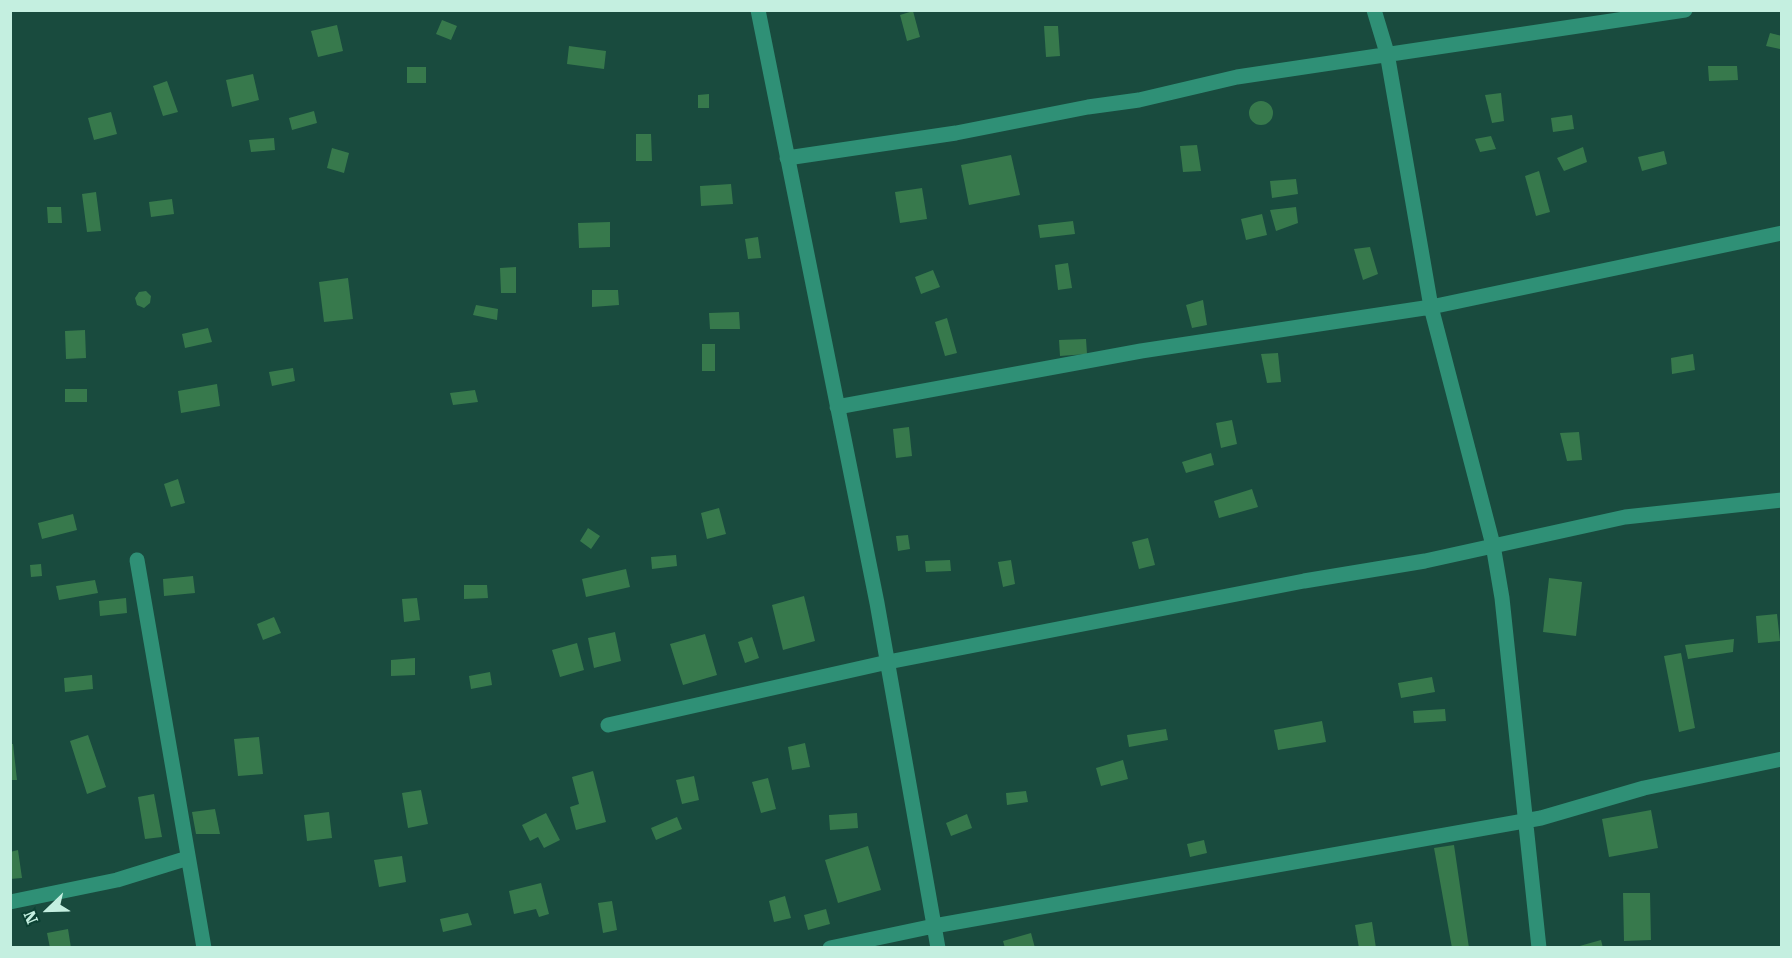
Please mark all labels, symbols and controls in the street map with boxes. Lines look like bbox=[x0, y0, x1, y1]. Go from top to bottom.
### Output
north arrow bbox=[18, 880, 78, 940]
text: N bbox=[20, 908, 42, 927]

